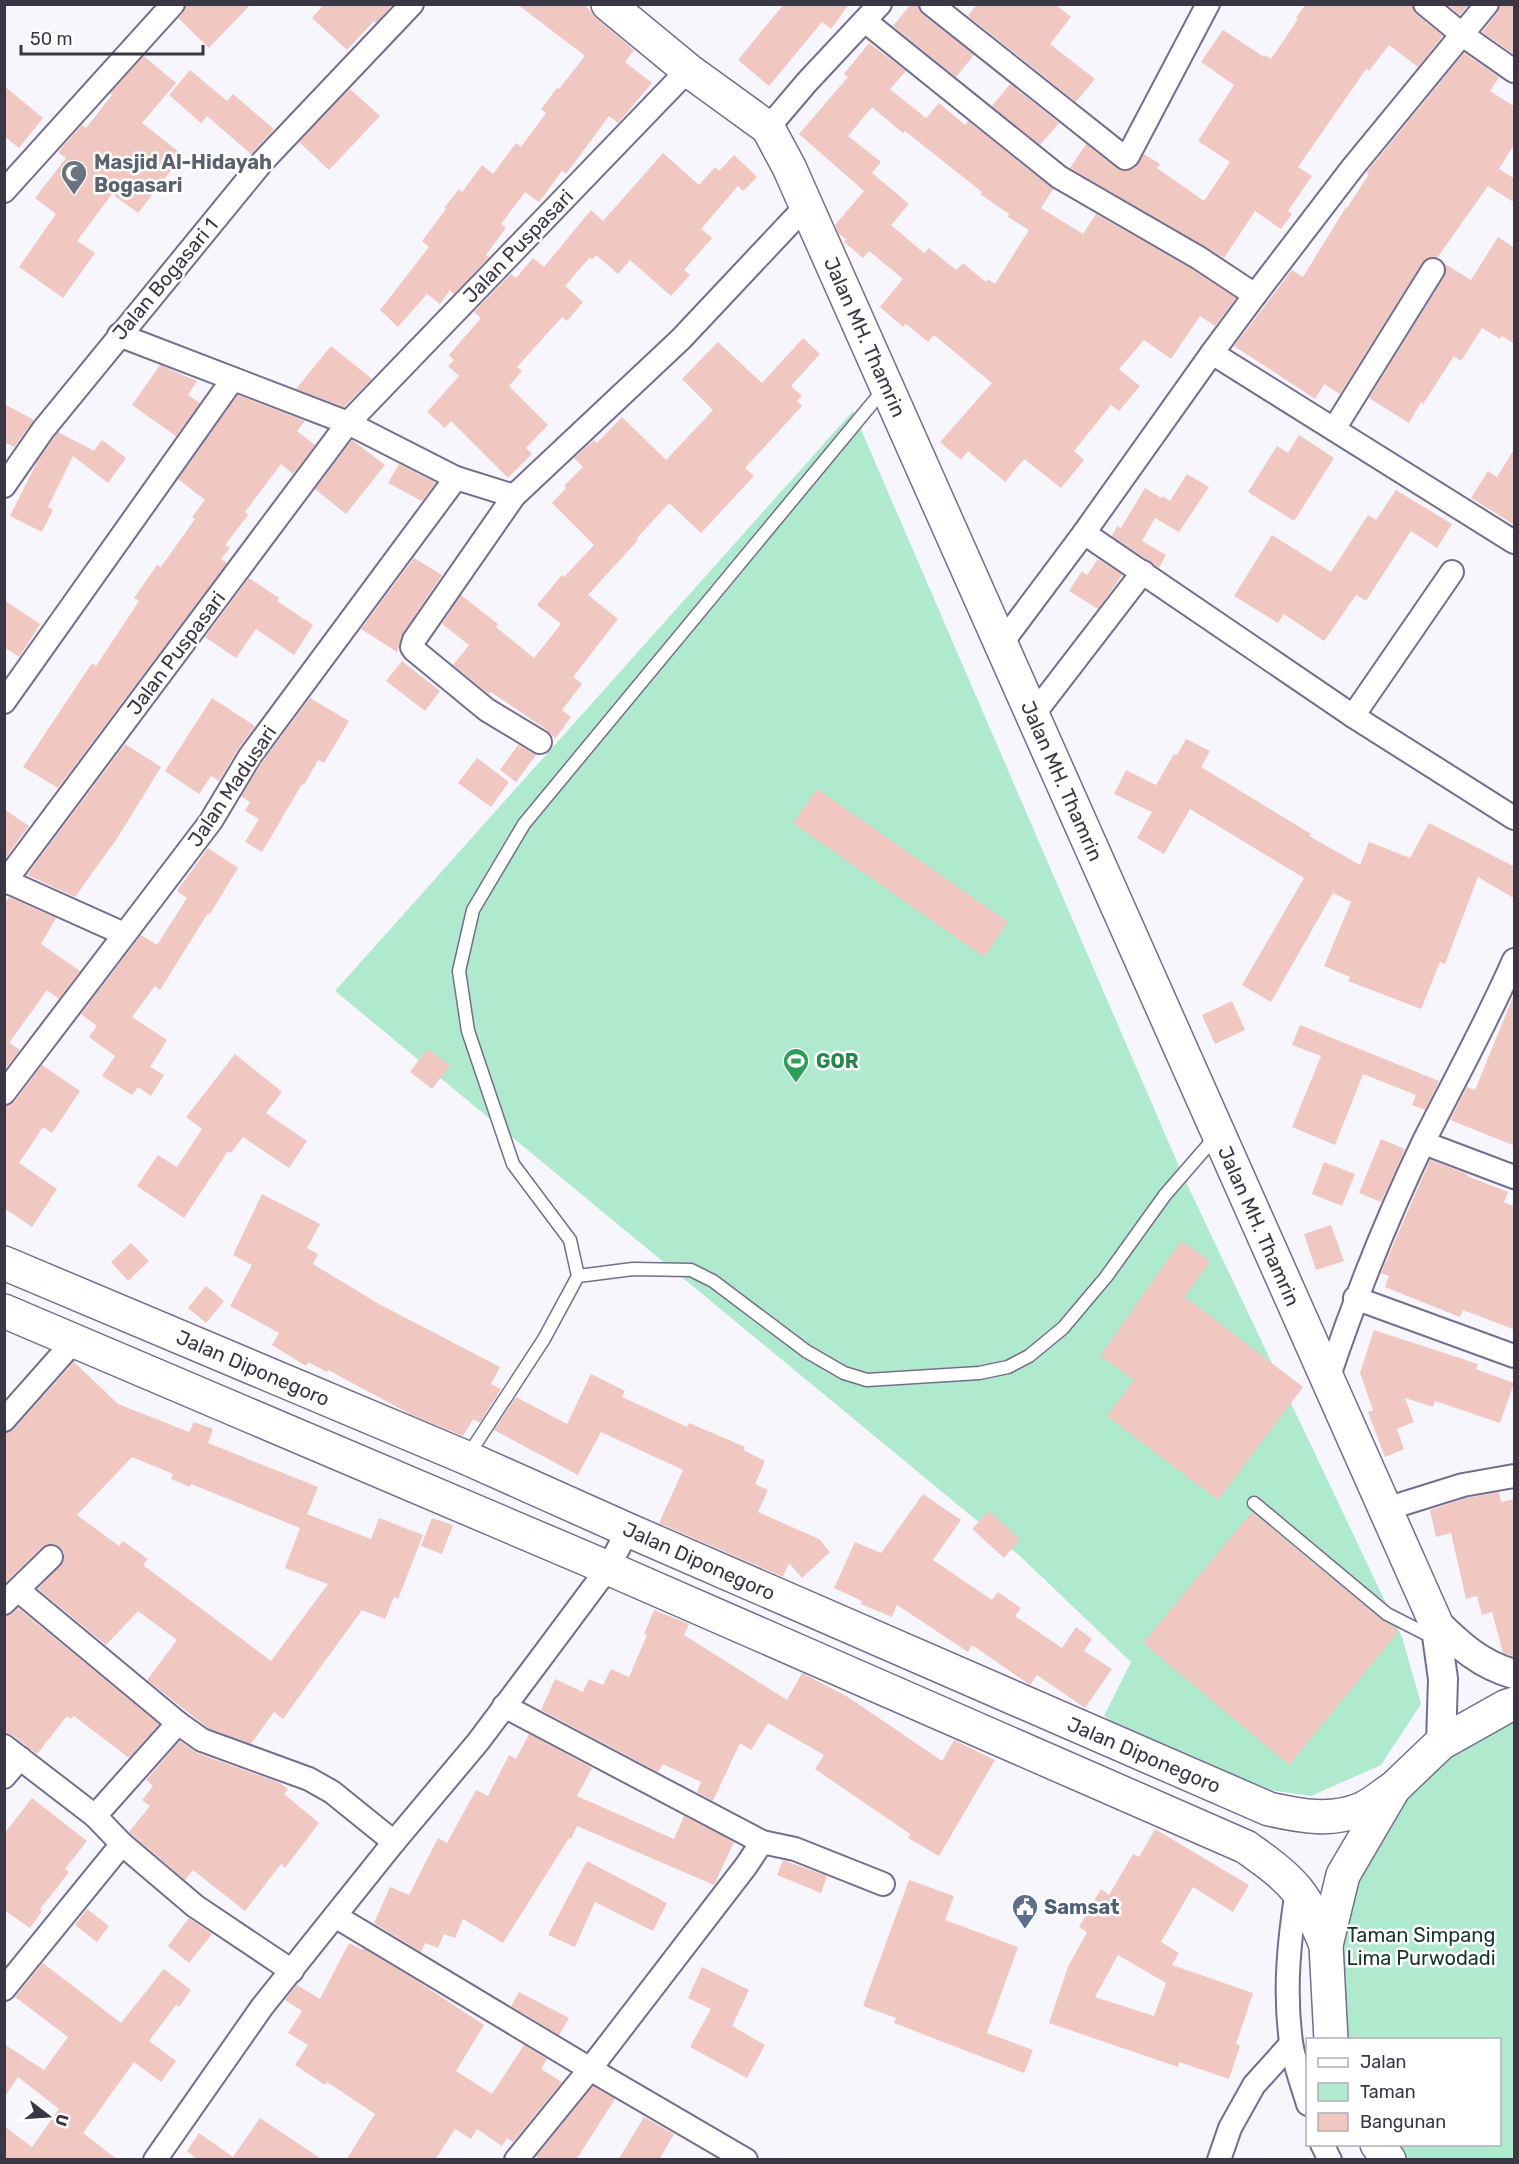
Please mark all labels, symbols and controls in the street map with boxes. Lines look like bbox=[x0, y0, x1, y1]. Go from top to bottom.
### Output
scale bar bbox=[21, 18, 202, 56]
text: 50 m bbox=[30, 28, 73, 50]
place label: Masjid Al-Hidayah Bogasari bbox=[94, 150, 272, 197]
mosque icon: Masjid Al-Hidayah Bogasari bbox=[59, 158, 89, 196]
street label: Jalan Puspasari bbox=[458, 184, 578, 308]
street label: Jalan Bogasari 1 bbox=[107, 213, 223, 345]
street label: Jalan MH. Thamrin bbox=[819, 253, 911, 421]
street label: Jalan Puspasari bbox=[122, 587, 230, 719]
street label: Jalan MH. Thamrin bbox=[1016, 697, 1108, 865]
street label: Jalan Madusari bbox=[183, 721, 281, 851]
sports icon: GOR bbox=[781, 1046, 811, 1084]
place label: GOR bbox=[816, 1049, 859, 1073]
street label: Jalan MH. Thamrin bbox=[1213, 1142, 1305, 1310]
street label: Jalan Diponegoro bbox=[173, 1325, 333, 1411]
street label: Jalan Diponegoro bbox=[619, 1517, 779, 1605]
street label: Jalan Diponegoro bbox=[1064, 1712, 1224, 1798]
public building icon: Samsat bbox=[1010, 1892, 1040, 1930]
place label: Samsat bbox=[1044, 1895, 1120, 1919]
park label: Taman Simpang Lima Purwodadi bbox=[1346, 1923, 1496, 1970]
legend bbox=[1306, 2038, 1501, 2146]
text: Jalan bbox=[1360, 2051, 1407, 2073]
text: Taman bbox=[1360, 2081, 1416, 2103]
north arrow bbox=[18, 2086, 78, 2146]
text: Bangunan bbox=[1360, 2111, 1446, 2133]
text: U bbox=[51, 2112, 73, 2129]

